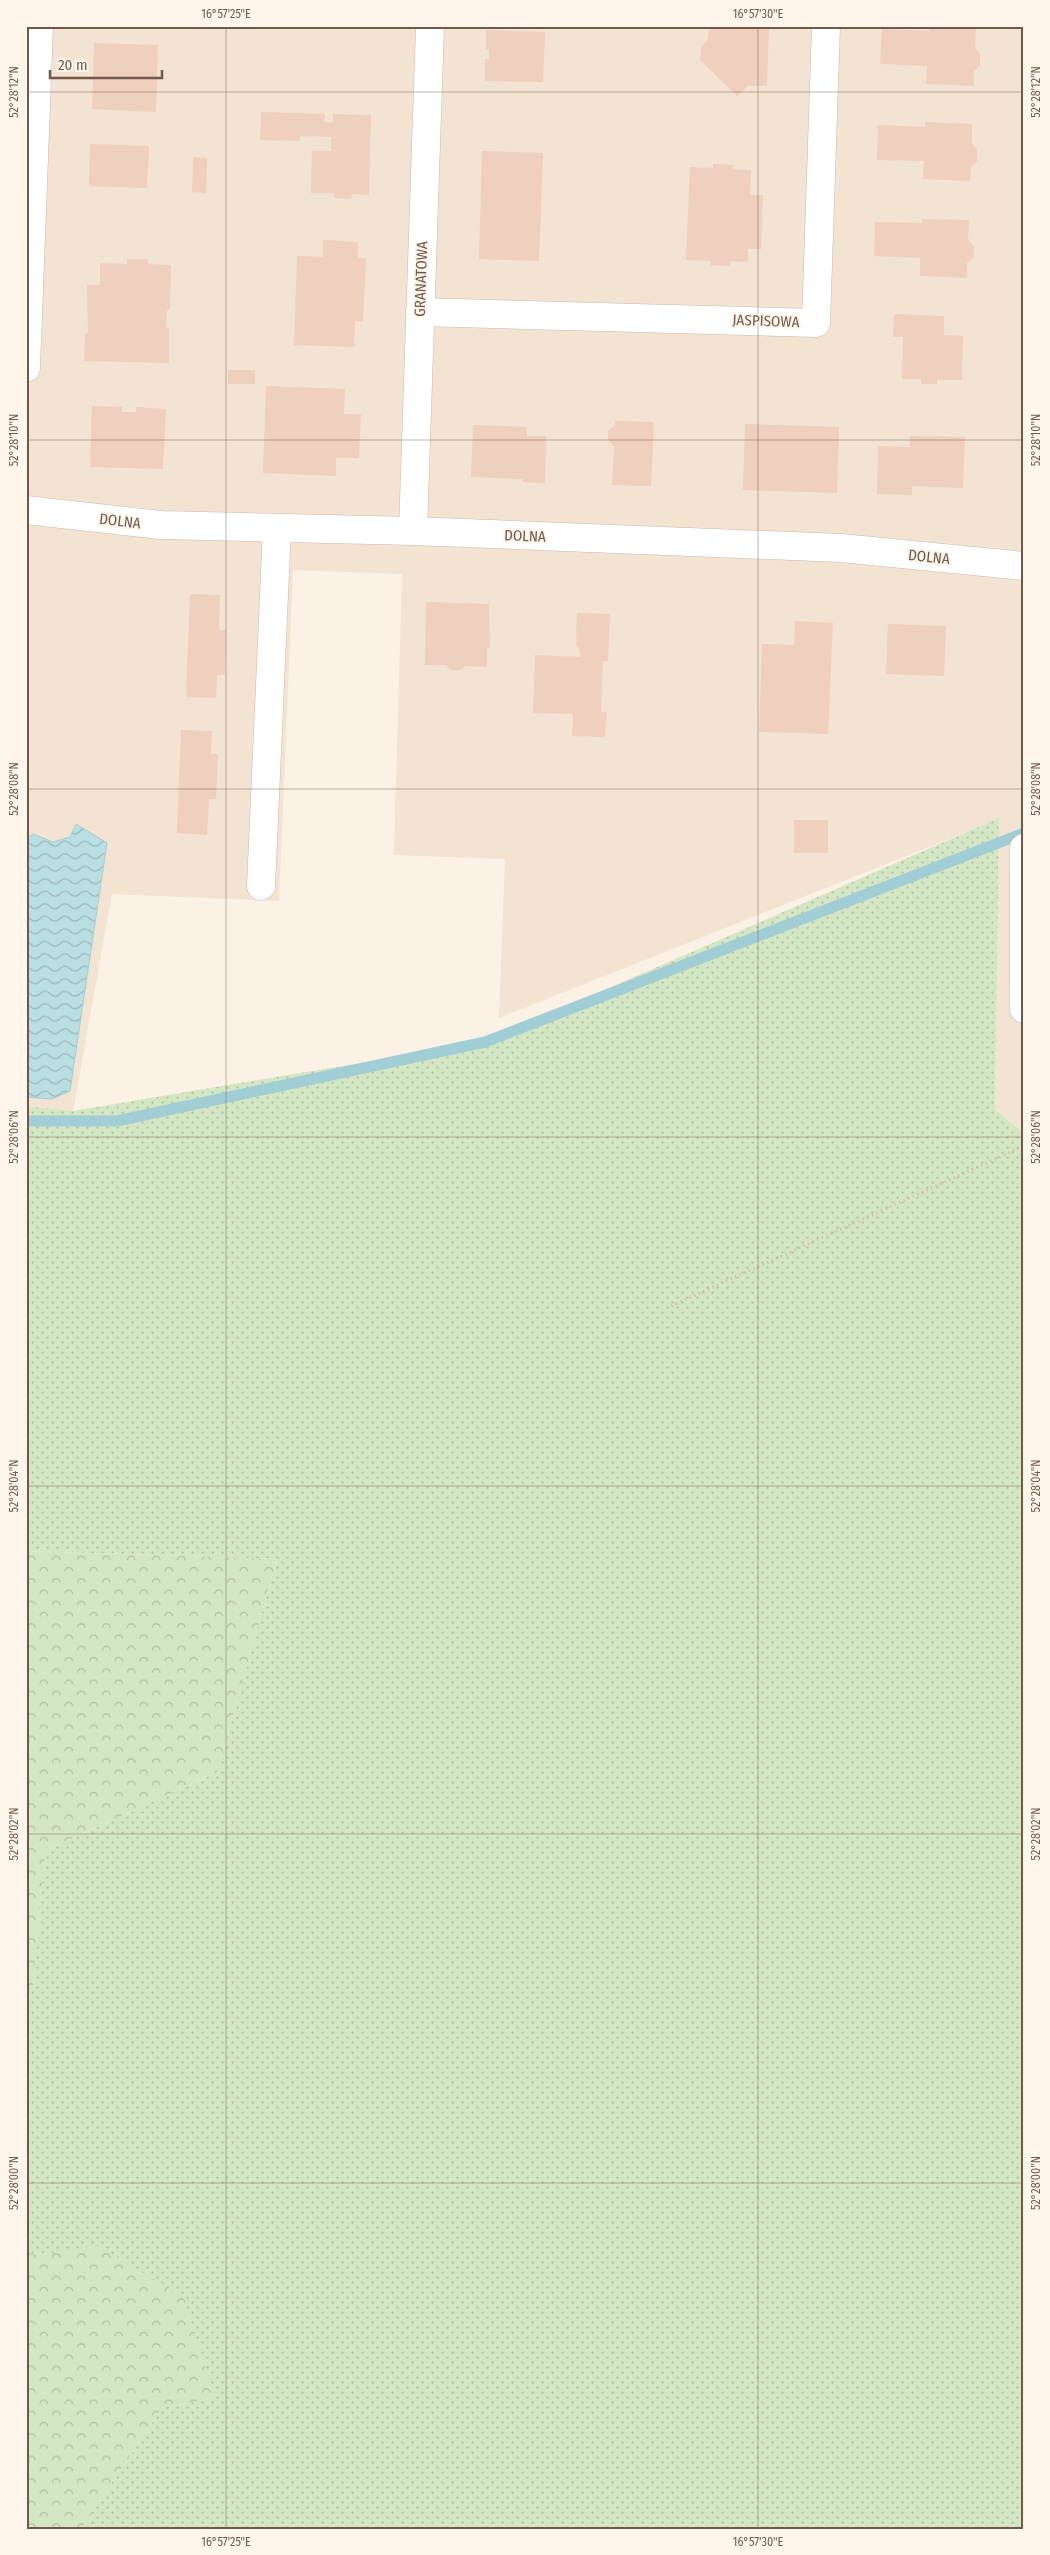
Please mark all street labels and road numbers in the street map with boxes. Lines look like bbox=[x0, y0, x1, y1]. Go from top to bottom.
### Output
street label: GRANATOWA bbox=[411, 241, 431, 317]
street label: JASPISOWA bbox=[732, 311, 800, 331]
street label: DOLNA bbox=[98, 510, 142, 532]
street label: DOLNA bbox=[504, 526, 546, 546]
street label: DOLNA bbox=[907, 546, 951, 568]

